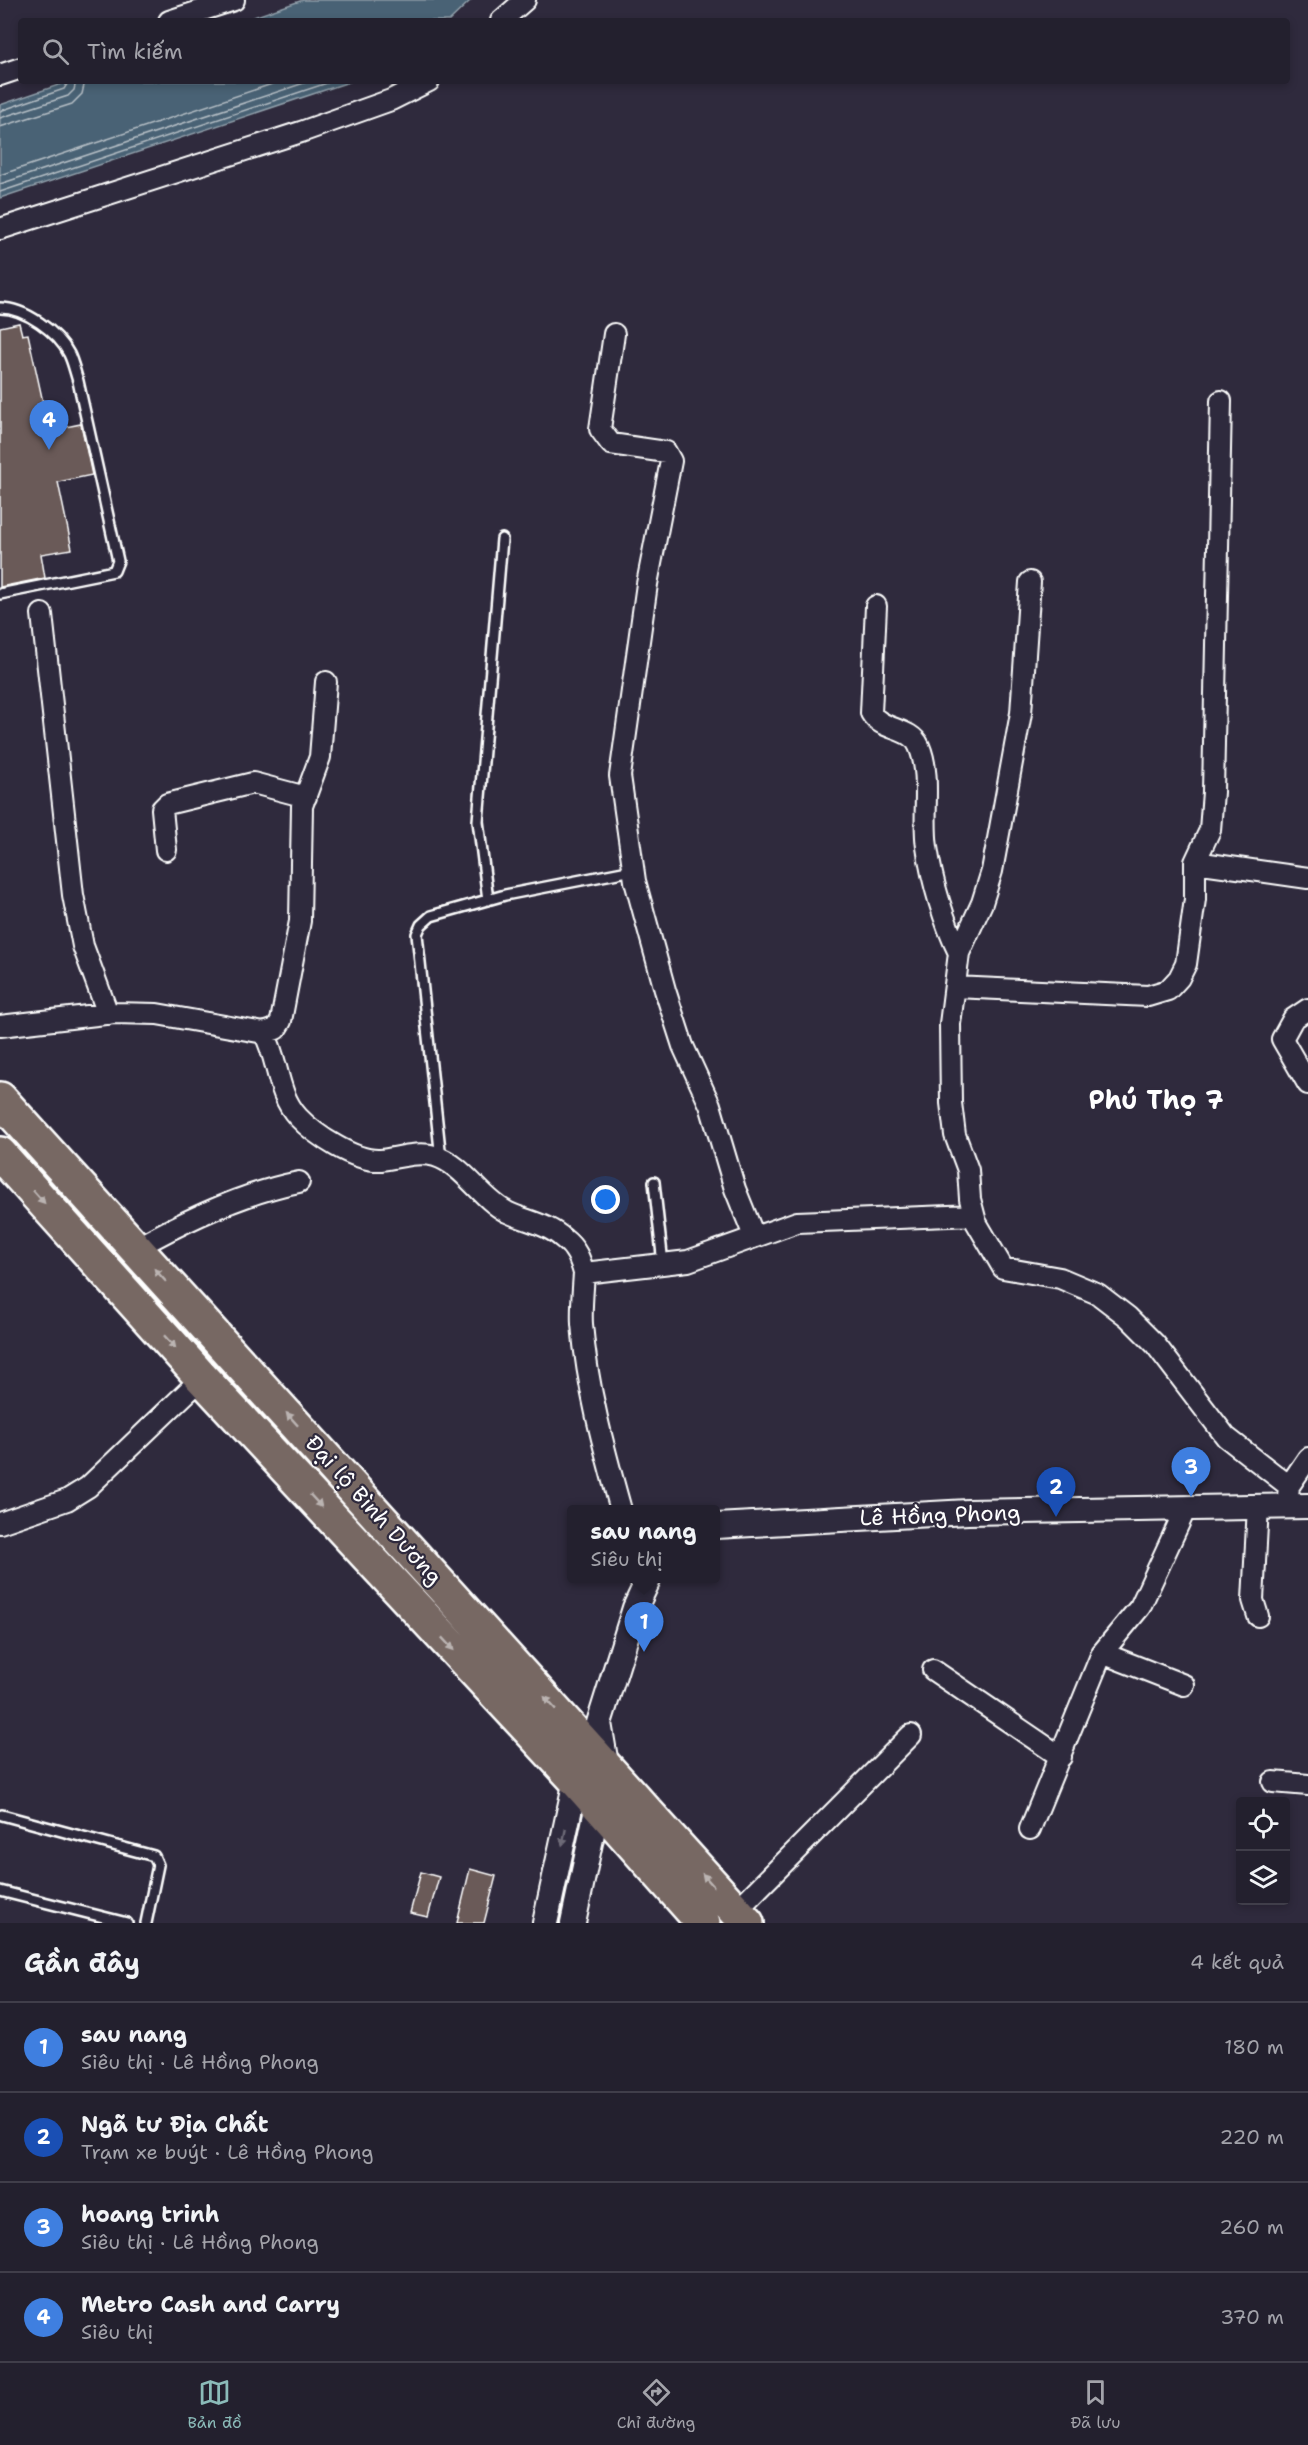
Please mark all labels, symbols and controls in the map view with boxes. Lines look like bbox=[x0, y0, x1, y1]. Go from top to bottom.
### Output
search box bbox=[18, 18, 1290, 84]
icon: search bbox=[39, 35, 72, 68]
text: Tìm kiếm bbox=[87, 37, 183, 66]
pin: 4 bbox=[29, 400, 68, 450]
district label: Phú Thọ 7 bbox=[1088, 1082, 1224, 1117]
your location bbox=[591, 1185, 620, 1214]
one-way arrow bbox=[32, 1190, 46, 1205]
one-way arrow bbox=[153, 1267, 167, 1282]
one-way arrow bbox=[163, 1334, 176, 1349]
one-way arrow bbox=[285, 1412, 299, 1426]
street label: Đại lộ Bình Dương bbox=[299, 1429, 449, 1591]
pin: 3 bbox=[1172, 1448, 1210, 1497]
pin: 2 bbox=[1036, 1468, 1076, 1517]
one-way arrow bbox=[309, 1493, 322, 1508]
street label: Lê Hồng Phong bbox=[859, 1498, 1021, 1532]
popup bbox=[567, 1505, 720, 1583]
text: sau nang bbox=[590, 1517, 697, 1546]
text: Siêu thị bbox=[590, 1546, 663, 1572]
pin: 1 bbox=[624, 1602, 664, 1652]
one-way arrow bbox=[441, 1637, 455, 1652]
one-way arrow bbox=[544, 1696, 557, 1711]
map controls bbox=[1236, 1797, 1290, 1905]
button: locate bbox=[1236, 1797, 1290, 1851]
one-way arrow bbox=[559, 1828, 568, 1847]
button: layers bbox=[1236, 1851, 1290, 1905]
one-way arrow bbox=[701, 1872, 715, 1887]
text: Gần đây bbox=[24, 1945, 140, 1980]
text: 4 kết quả bbox=[1190, 1949, 1284, 1975]
text: sau nang bbox=[81, 2020, 187, 2049]
text: 1 bbox=[39, 2034, 48, 2060]
text: 180 m bbox=[1224, 2034, 1284, 2060]
text: Siêu thị · Lê Hồng Phong bbox=[81, 2049, 319, 2075]
text: Ngã tư Địa Chất bbox=[81, 2110, 268, 2139]
text: 2 bbox=[37, 2124, 51, 2150]
text: 220 m bbox=[1220, 2124, 1284, 2150]
text: Trạm xe buýt · Lê Hồng Phong bbox=[81, 2139, 373, 2165]
text: hoang trinh bbox=[81, 2200, 219, 2229]
text: 3 bbox=[37, 2214, 51, 2240]
text: 260 m bbox=[1219, 2214, 1284, 2240]
text: Siêu thị · Lê Hồng Phong bbox=[81, 2229, 319, 2255]
text: Metro Cash and Carry bbox=[81, 2290, 340, 2319]
text: 4 bbox=[37, 2304, 51, 2330]
text: 370 m bbox=[1220, 2304, 1284, 2330]
text: Siêu thị bbox=[81, 2319, 153, 2345]
tab: Bản đồ bbox=[188, 2376, 242, 2433]
tab: Chỉ đường bbox=[617, 2376, 695, 2433]
tab: Đã lưu bbox=[1070, 2376, 1120, 2433]

